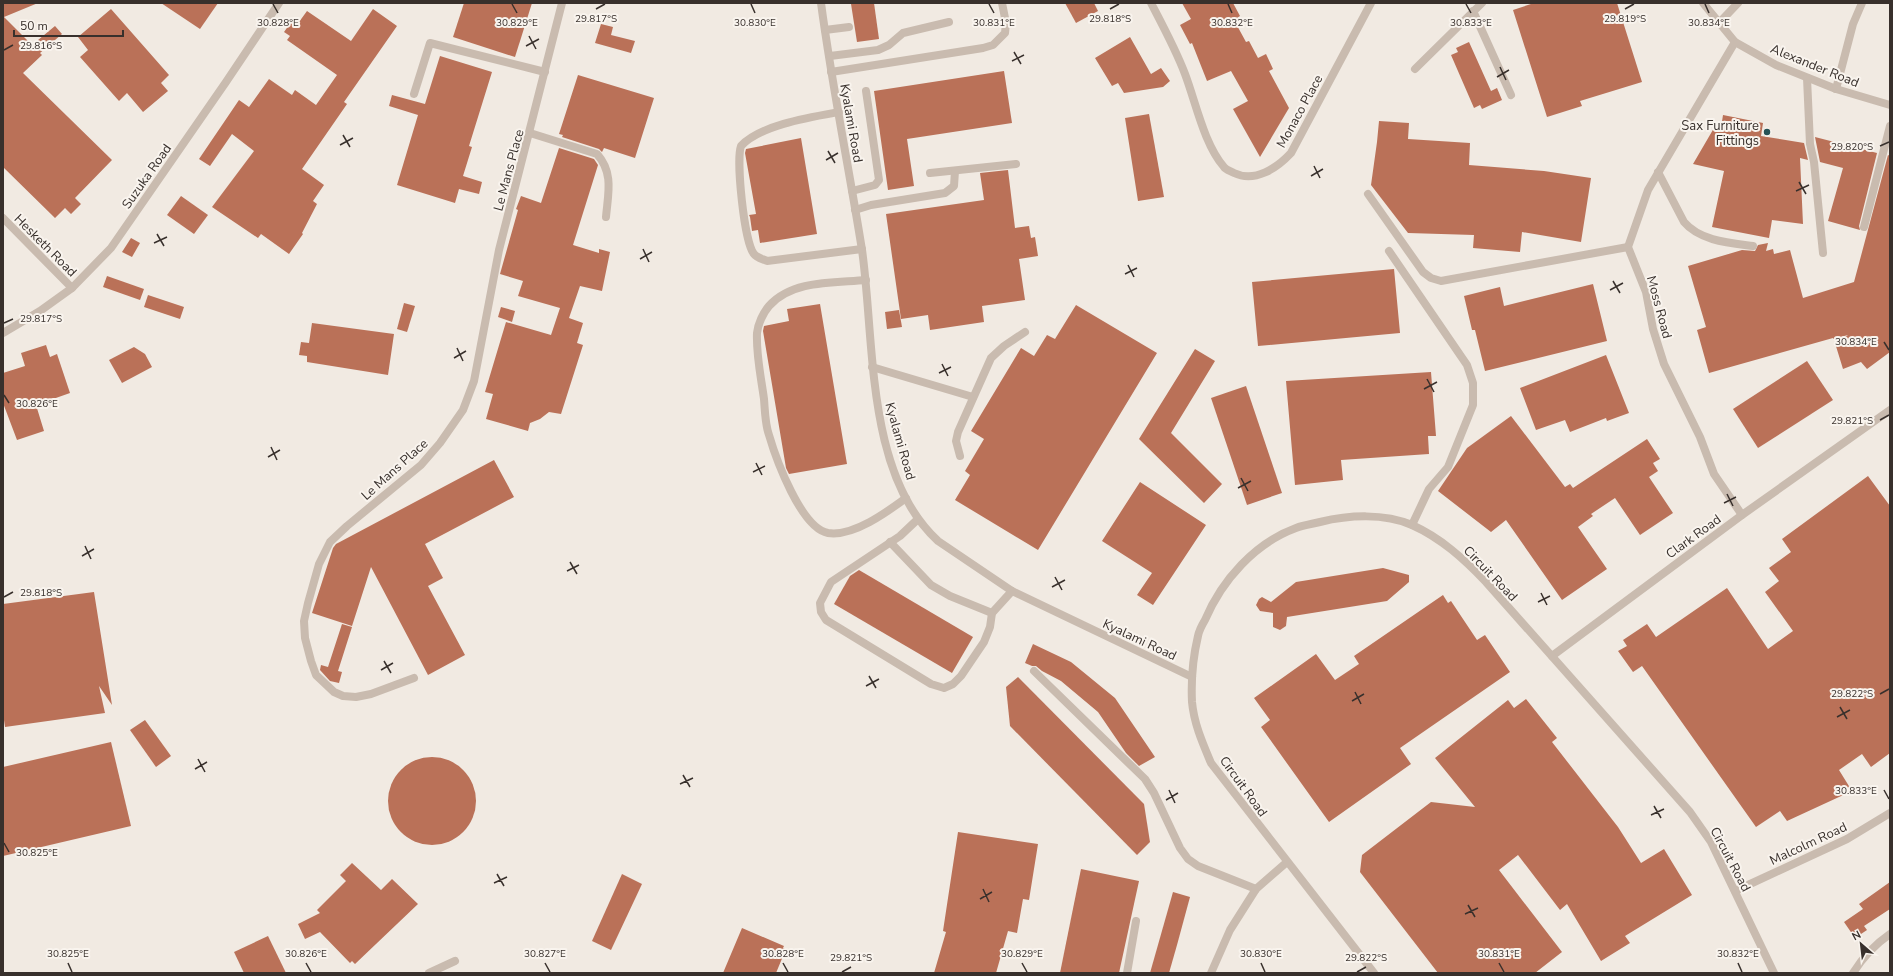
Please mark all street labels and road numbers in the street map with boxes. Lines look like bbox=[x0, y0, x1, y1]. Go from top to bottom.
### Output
street label: Alexander Road bbox=[1768, 40, 1862, 92]
street label: Monaco Place bbox=[1272, 72, 1327, 151]
street label: Kyalami Road bbox=[835, 82, 867, 164]
street label: Le Mans Place bbox=[489, 127, 529, 213]
street label: Suzuka Road bbox=[118, 140, 176, 213]
street label: Hesketh Road bbox=[10, 210, 81, 281]
street label: Moss Road bbox=[1642, 274, 1676, 341]
street label: Kyalami Road bbox=[880, 400, 920, 482]
street label: Le Mans Place bbox=[357, 435, 432, 505]
street label: Clark Road bbox=[1662, 511, 1725, 563]
street label: Circuit Road bbox=[1459, 542, 1521, 605]
street label: Kyalami Road bbox=[1100, 615, 1179, 665]
street label: Circuit Road bbox=[1215, 753, 1271, 821]
street label: Malcolm Road bbox=[1767, 818, 1850, 870]
street label: Circuit Road bbox=[1706, 824, 1755, 895]

